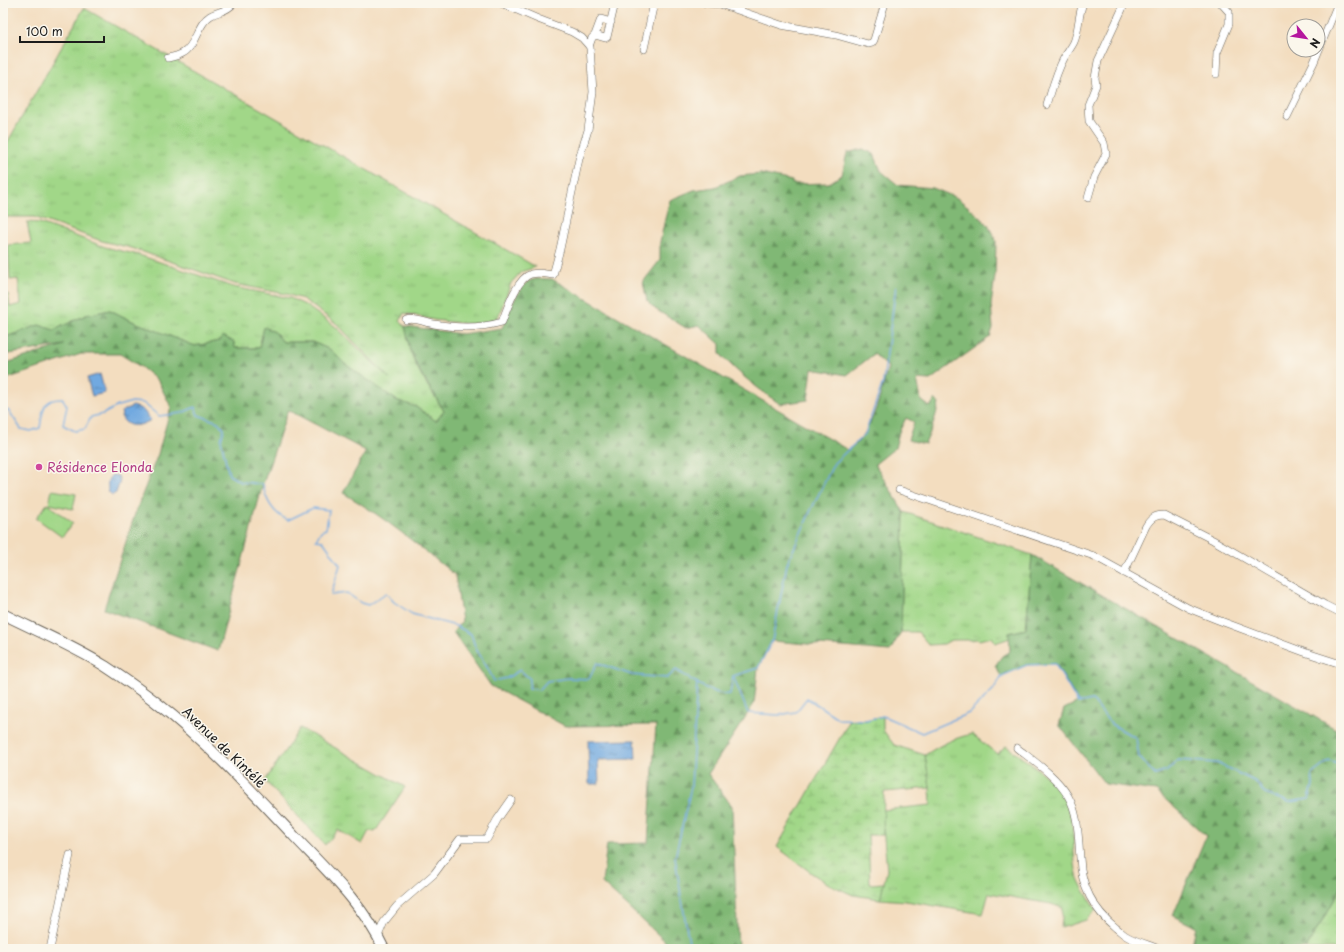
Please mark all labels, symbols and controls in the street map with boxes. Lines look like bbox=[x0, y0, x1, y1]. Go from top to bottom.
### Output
scale bar bbox=[20, 18, 104, 44]
north arrow bbox=[1286, 18, 1326, 58]
text: 100 m bbox=[26, 22, 63, 40]
text: N bbox=[1305, 35, 1325, 52]
place label: Résidence Elonda bbox=[47, 457, 153, 476]
marker: Résidence Elonda bbox=[34, 462, 44, 472]
street label: Avenue de Kintélé bbox=[178, 702, 270, 792]

